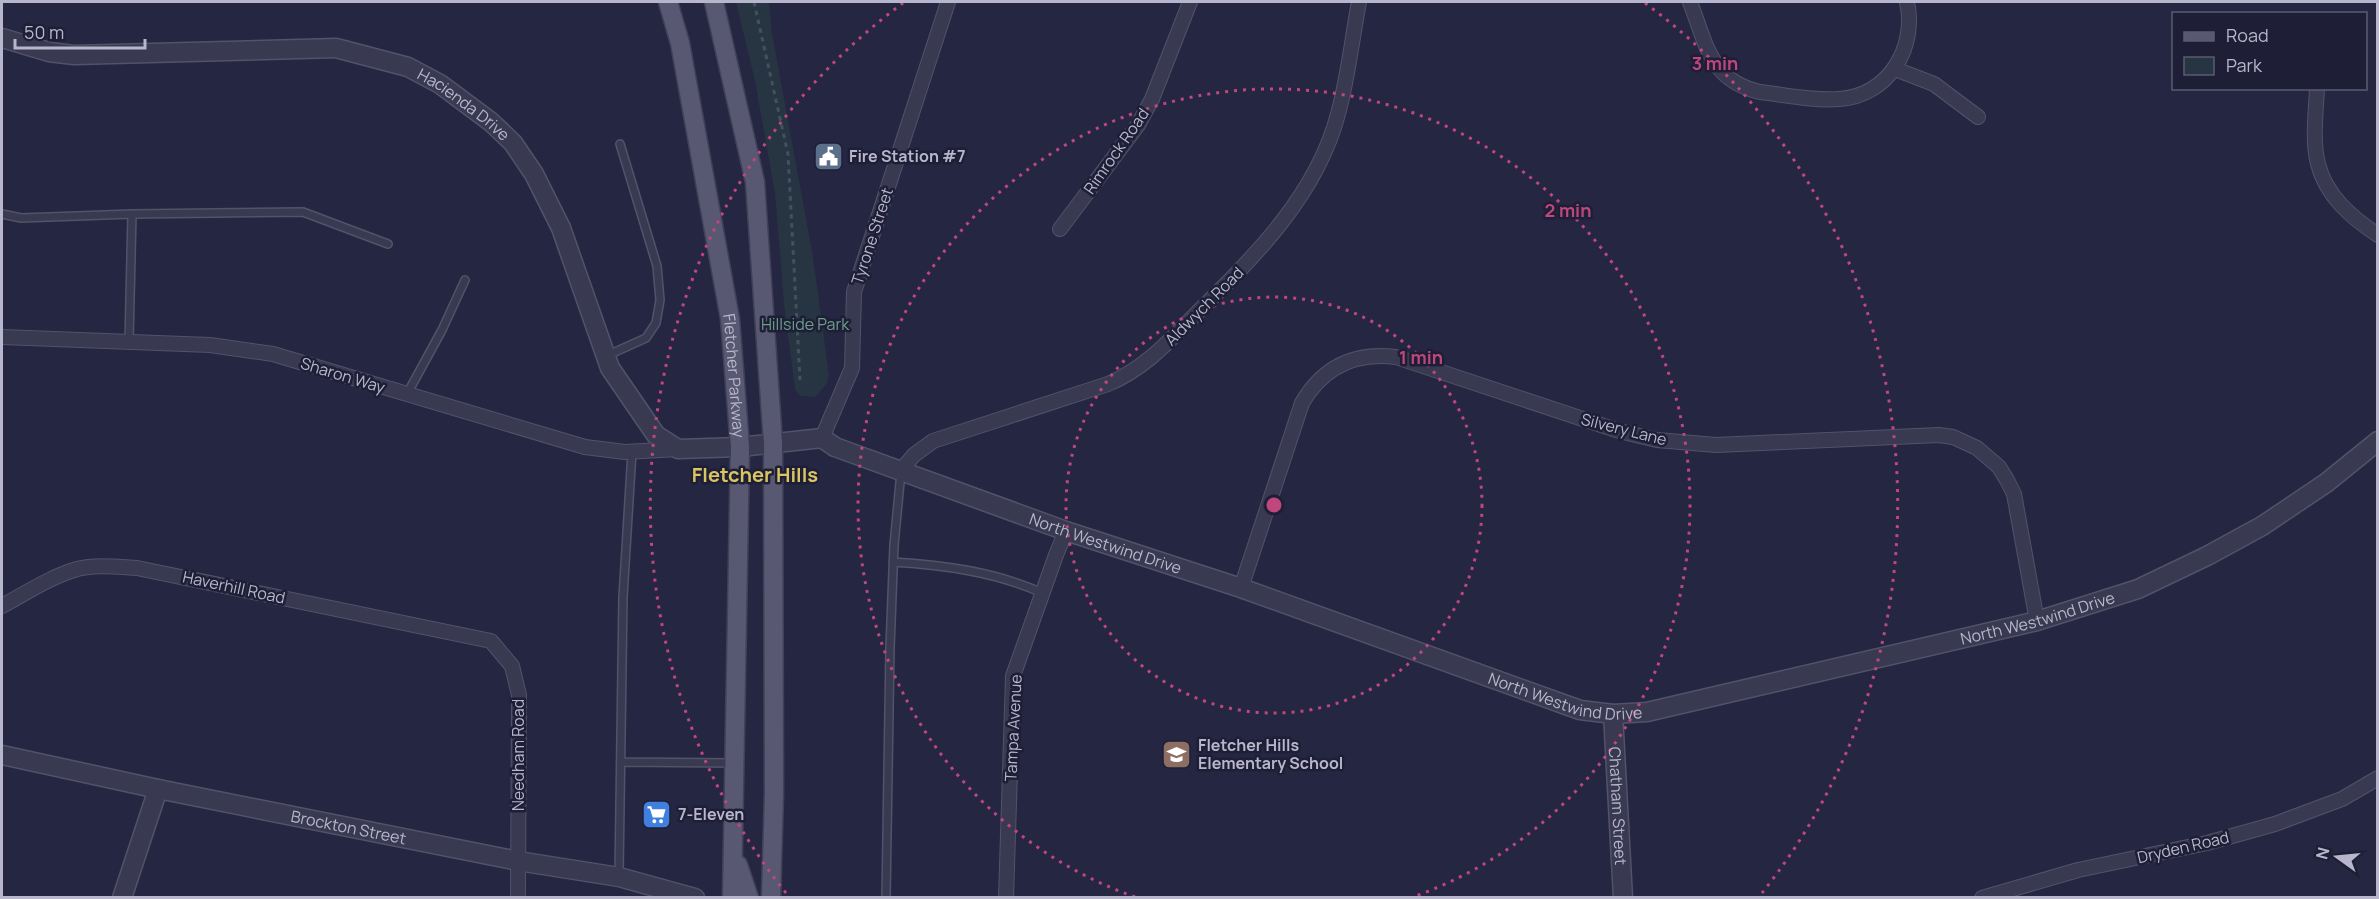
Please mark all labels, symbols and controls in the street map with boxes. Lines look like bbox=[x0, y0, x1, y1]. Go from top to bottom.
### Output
scale bar bbox=[15, 12, 146, 50]
legend bbox=[2172, 12, 2367, 90]
text: 50 m bbox=[24, 20, 64, 44]
text: Road bbox=[2226, 23, 2269, 47]
text: 3 min bbox=[1692, 51, 1738, 75]
text: Park bbox=[2226, 53, 2263, 77]
street label: Hacienda Drive bbox=[414, 63, 515, 145]
street label: Rimrock Road bbox=[1078, 104, 1154, 198]
public building icon: Fire Station #7 bbox=[812, 140, 844, 172]
place label: Fire Station #7 bbox=[849, 145, 966, 167]
street label: Tyrone Street bbox=[846, 185, 898, 287]
text: 2 min bbox=[1545, 198, 1591, 222]
street label: Aldwych Road bbox=[1160, 262, 1248, 350]
street label: Fletcher Parkway bbox=[718, 312, 750, 439]
park label: Hillside Park bbox=[761, 313, 850, 335]
text: 1 min bbox=[1399, 345, 1443, 369]
street label: Sharon Way bbox=[298, 352, 388, 398]
street label: Silvery Lane bbox=[1579, 408, 1669, 450]
district label: Fletcher Hills bbox=[692, 461, 818, 488]
centre of rings bbox=[1264, 495, 1284, 515]
street label: North Westwind Drive bbox=[1026, 508, 1184, 579]
street label: Haverhill Road bbox=[181, 565, 287, 609]
street label: North Westwind Drive bbox=[1958, 586, 2117, 650]
street label: North Westwind Drive bbox=[1485, 667, 1643, 725]
street label: Tampa Avenue bbox=[999, 674, 1027, 782]
street label: Needham Road bbox=[507, 699, 529, 811]
place label: Fletcher Hills Elementary School bbox=[1198, 734, 1343, 774]
school or university icon: Fletcher Hills Elementary School bbox=[1161, 738, 1193, 770]
street label: Chatham Street bbox=[1604, 746, 1632, 866]
supermarket icon: 7-Eleven bbox=[641, 798, 673, 830]
place label: 7-Eleven bbox=[678, 803, 744, 825]
street label: Brockton Street bbox=[289, 805, 408, 849]
street label: Dryden Road bbox=[2135, 826, 2231, 868]
north arrow bbox=[2307, 827, 2367, 887]
text: N bbox=[2310, 845, 2335, 862]

